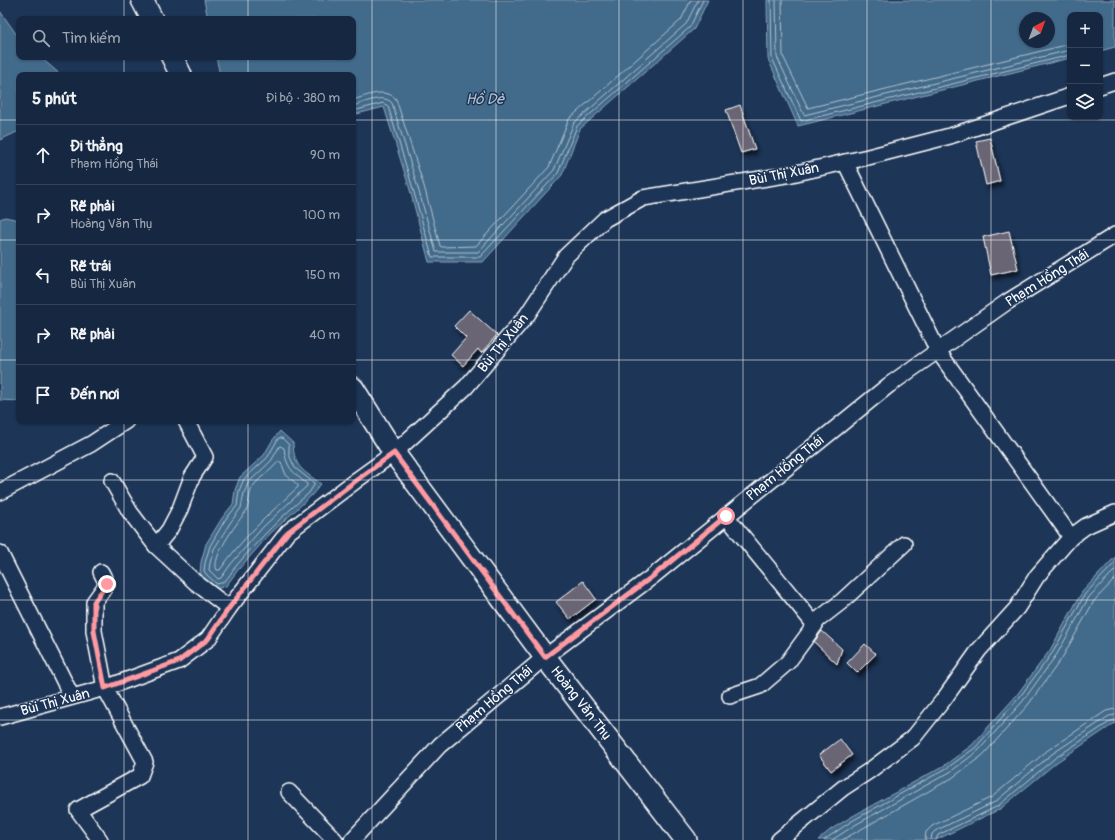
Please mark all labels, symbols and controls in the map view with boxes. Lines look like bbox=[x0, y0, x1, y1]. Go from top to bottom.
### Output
north arrow bbox=[1019, 12, 1055, 48]
map controls bbox=[1067, 12, 1103, 120]
button: + bbox=[1067, 12, 1103, 48]
search box bbox=[16, 16, 356, 60]
icon: search bbox=[30, 27, 52, 49]
text: Tìm kiếm bbox=[62, 29, 121, 48]
button: − bbox=[1067, 48, 1103, 84]
button: layers bbox=[1067, 84, 1103, 120]
text: 5 phút bbox=[32, 88, 77, 109]
text: Đi bộ · 380 m bbox=[266, 90, 340, 106]
water label: Hồ Dè bbox=[466, 90, 505, 109]
text: Đi thẳng bbox=[70, 137, 123, 156]
icon: ahead bbox=[32, 144, 54, 166]
text: 90 m bbox=[310, 147, 340, 163]
text: Phạm Hồng Thái bbox=[70, 156, 158, 172]
street label: Bùi Thị Xuân bbox=[748, 159, 820, 189]
text: Rẽ phải bbox=[70, 197, 114, 216]
icon: right bbox=[32, 204, 54, 226]
text: 100 m bbox=[303, 207, 340, 223]
text: Hoàng Văn Thụ bbox=[70, 216, 152, 232]
street label: Phạm Hồng Thái bbox=[1002, 245, 1092, 310]
text: Rẽ trái bbox=[70, 257, 111, 276]
icon: left bbox=[32, 264, 54, 286]
text: 150 m bbox=[305, 267, 340, 283]
text: Bùi Thị Xuân bbox=[70, 276, 136, 292]
street label: Bùi Thị Xuân bbox=[474, 310, 532, 376]
icon: right bbox=[32, 324, 54, 346]
text: Rẽ phải bbox=[70, 325, 114, 344]
text: 40 m bbox=[309, 327, 340, 343]
icon: arrive bbox=[32, 384, 54, 406]
text: Đến nơi bbox=[70, 385, 119, 404]
street label: Phạm Hồng Thái bbox=[742, 431, 828, 504]
route start bbox=[717, 507, 735, 525]
route end bbox=[98, 575, 116, 593]
street label: Phạm Hồng Thái bbox=[452, 661, 536, 736]
street label: Hoàng Văn Thụ bbox=[547, 663, 615, 743]
street label: Bùi Thị Xuân bbox=[19, 685, 91, 719]

